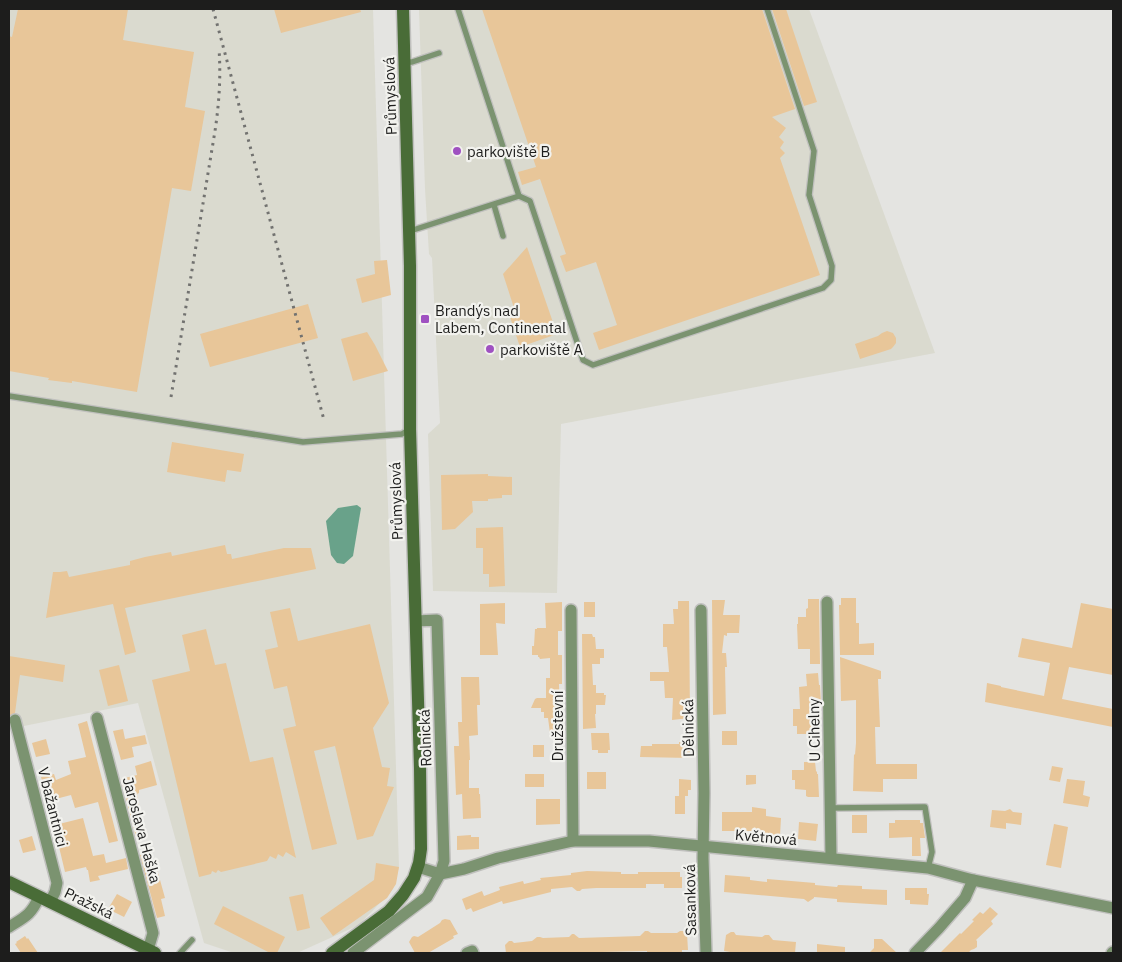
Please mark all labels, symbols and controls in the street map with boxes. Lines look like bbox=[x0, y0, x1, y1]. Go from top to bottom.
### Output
street label: Průmyslová bbox=[379, 57, 401, 135]
place label: parkoviště B bbox=[467, 142, 550, 161]
marker: parkoviště B bbox=[451, 145, 463, 157]
place label: Brandýs nad Labem, Continental bbox=[435, 301, 566, 337]
marker: Brandýs nad Labem, Continental bbox=[419, 313, 431, 325]
place label: parkoviště A bbox=[500, 340, 583, 359]
marker: parkoviště A bbox=[484, 343, 496, 355]
street label: Průmyslová bbox=[385, 462, 407, 540]
street label: Družstevní bbox=[548, 690, 567, 762]
street label: U Cihelny bbox=[804, 698, 824, 762]
street label: Dělnická bbox=[678, 699, 698, 757]
street label: Rolnická bbox=[415, 709, 435, 767]
street label: V bažantnici bbox=[34, 765, 72, 849]
street label: Jaroslava Haška bbox=[119, 775, 165, 885]
street label: Květnová bbox=[734, 825, 798, 849]
street label: Sasanková bbox=[680, 864, 700, 936]
street label: Pražská bbox=[61, 883, 117, 923]

